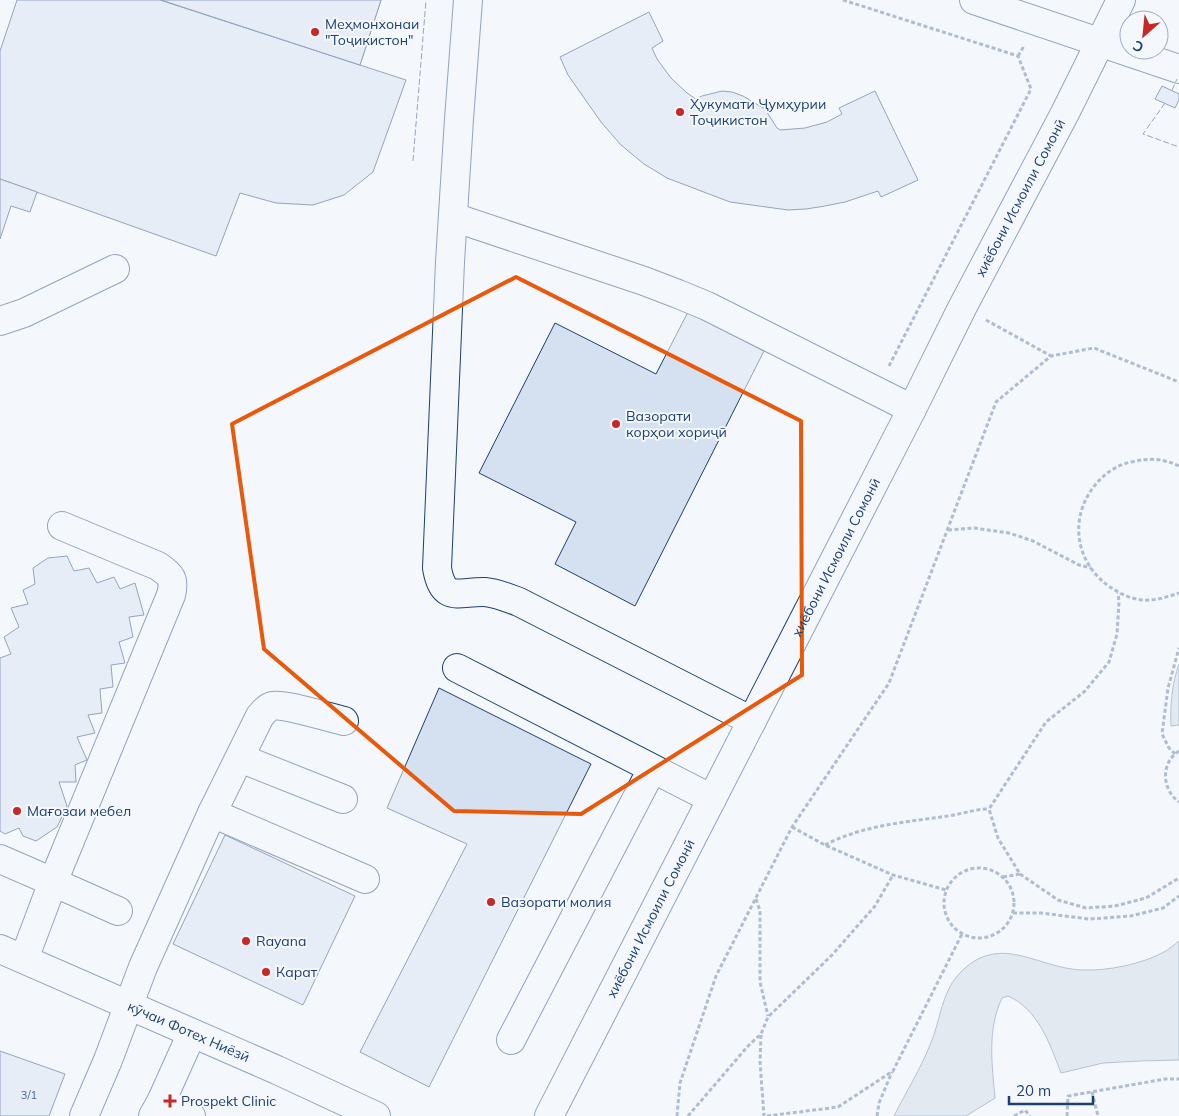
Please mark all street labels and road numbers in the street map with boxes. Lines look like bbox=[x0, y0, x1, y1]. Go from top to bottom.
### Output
street label: хиёбони Исмоили Сомонӣ bbox=[971, 116, 1069, 280]
street label: хиёбони Исмоили Сомонӣ bbox=[788, 475, 884, 640]
street label: хиёбони Исмоили Сомонӣ bbox=[602, 836, 699, 1001]
street label: кӯчаи Фотех Ниёзӣ bbox=[125, 997, 253, 1066]

